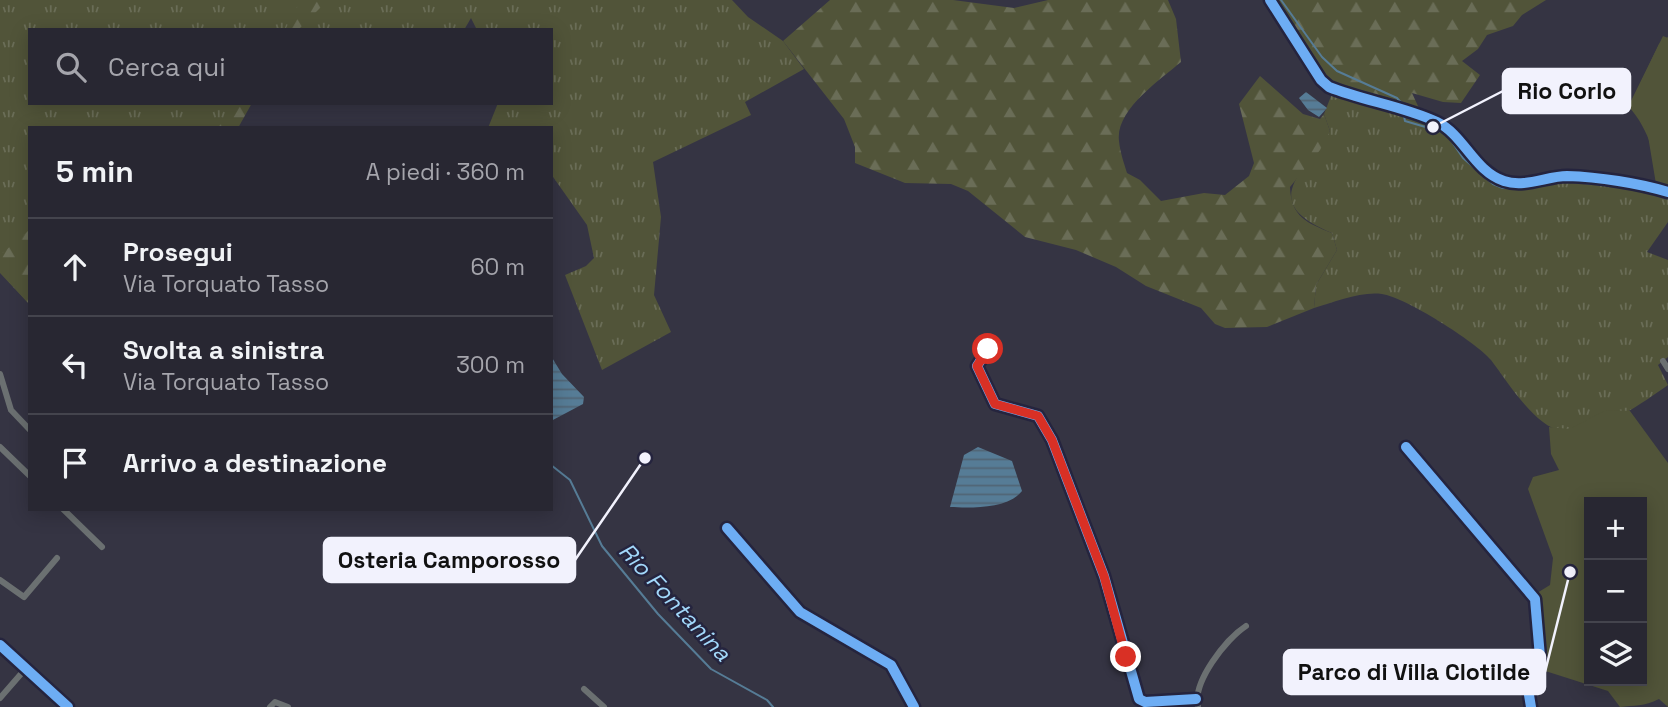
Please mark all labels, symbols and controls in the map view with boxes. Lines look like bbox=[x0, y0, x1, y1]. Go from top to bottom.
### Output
search box bbox=[28, 28, 553, 105]
icon: search bbox=[52, 48, 90, 86]
text: Cerca qui bbox=[108, 50, 226, 84]
callout: Rio Corlo bbox=[1503, 69, 1630, 113]
text: Rio Corlo bbox=[1518, 76, 1616, 106]
text: 5 min bbox=[56, 152, 134, 191]
text: A piedi · 360 m bbox=[366, 157, 525, 187]
text: Prosegui bbox=[123, 235, 233, 269]
icon: ahead bbox=[56, 248, 94, 286]
text: 60 m bbox=[470, 252, 525, 282]
text: Via Torquato Tasso bbox=[123, 269, 329, 299]
text: Svolta a sinistra bbox=[123, 333, 324, 367]
route start bbox=[972, 333, 1003, 364]
icon: left bbox=[56, 346, 94, 384]
text: 300 m bbox=[456, 350, 525, 380]
text: Via Torquato Tasso bbox=[123, 367, 329, 397]
icon: arrive bbox=[56, 444, 94, 482]
text: Arrivo a destinazione bbox=[123, 446, 387, 480]
map controls bbox=[1584, 497, 1647, 686]
button: + bbox=[1584, 497, 1647, 560]
water label: Rio Fontanina bbox=[612, 536, 738, 668]
callout: Osteria Camporosso bbox=[324, 538, 575, 582]
text: Osteria Camporosso bbox=[338, 545, 560, 575]
button: − bbox=[1584, 560, 1647, 623]
button: layers bbox=[1584, 623, 1647, 686]
route end bbox=[1110, 641, 1141, 672]
callout: Parco di Villa Clotilde bbox=[1284, 650, 1545, 694]
text: Parco di Villa Clotilde bbox=[1298, 657, 1530, 687]

